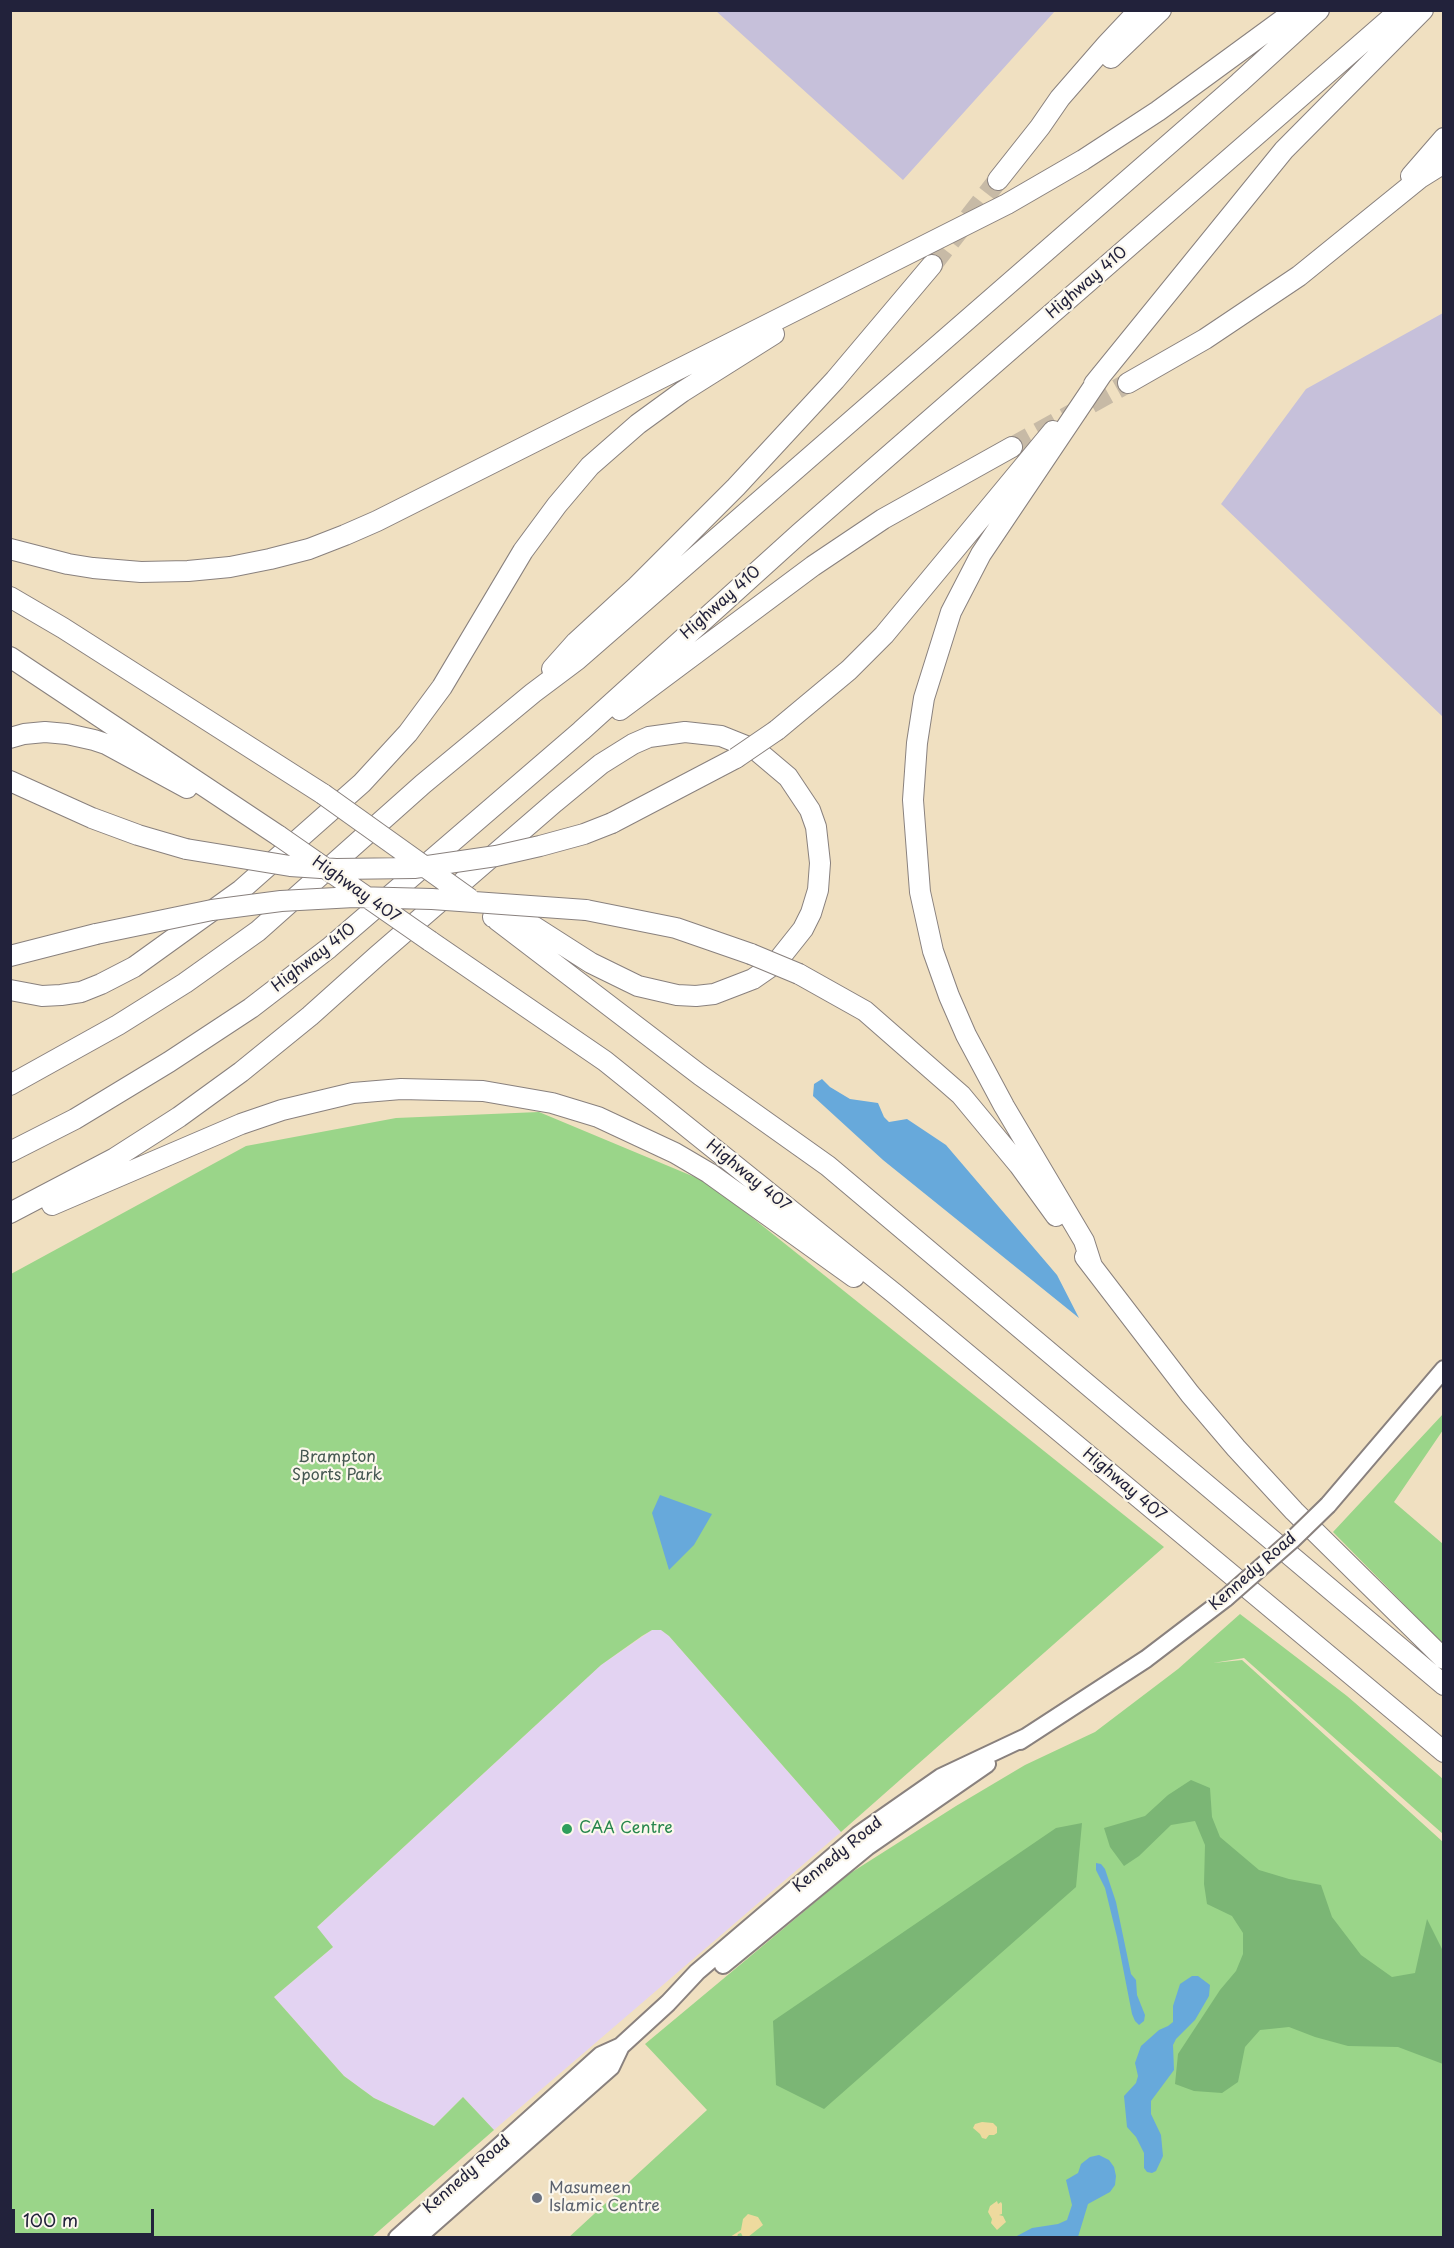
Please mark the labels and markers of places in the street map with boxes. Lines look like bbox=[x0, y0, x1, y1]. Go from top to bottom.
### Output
place label: CAA Centre bbox=[579, 1819, 673, 1839]
marker: CAA Centre bbox=[560, 1822, 574, 1836]
place label: Masumeen Islamic Centre bbox=[549, 2179, 660, 2217]
marker: Masumeen Islamic Centre bbox=[530, 2191, 544, 2205]

